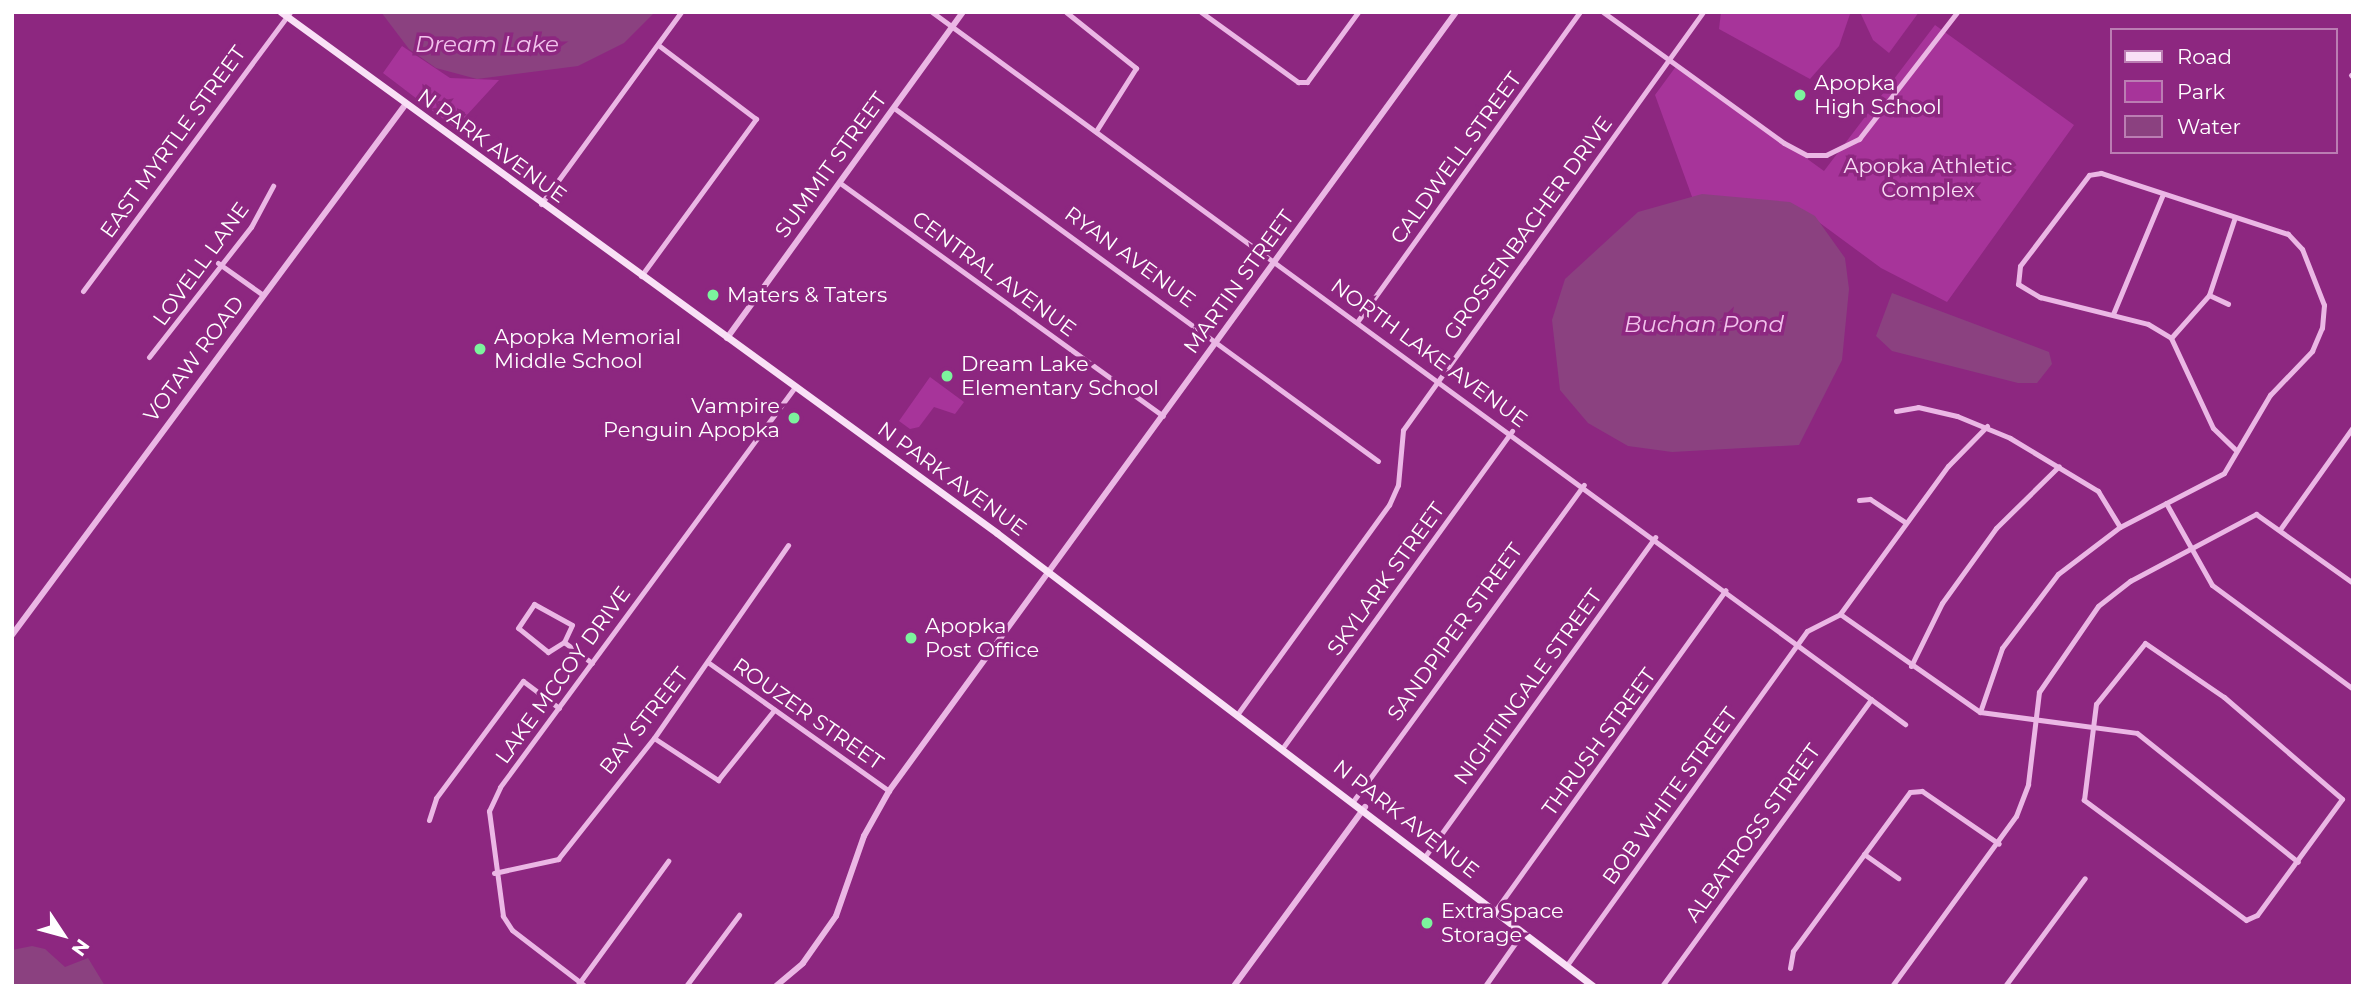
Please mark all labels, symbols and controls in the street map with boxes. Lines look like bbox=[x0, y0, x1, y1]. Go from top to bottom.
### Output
legend bbox=[2110, 28, 2337, 154]
water label: Dream Lake bbox=[415, 30, 559, 58]
street label: EAST MYRTLE STREET bbox=[95, 41, 251, 243]
text: Road bbox=[2177, 44, 2232, 69]
street label: CALDWELL STREET bbox=[1385, 67, 1527, 249]
place label: Apopka High School bbox=[1814, 70, 1942, 120]
text: Park bbox=[2177, 79, 2225, 104]
street label: N PARK AVENUE bbox=[413, 84, 571, 208]
street label: SUMMIT STREET bbox=[770, 87, 892, 243]
marker: Apopka High School bbox=[1792, 87, 1808, 103]
street label: GROSSENBACHER DRIVE bbox=[1438, 111, 1618, 345]
text: Water bbox=[2177, 114, 2241, 139]
park label: Apopka Athletic Complex bbox=[1844, 153, 2012, 203]
street label: LOVELL LANE bbox=[148, 197, 254, 331]
street label: RYAN AVENUE bbox=[1060, 201, 1200, 313]
street label: MARTIN STREET bbox=[1179, 205, 1299, 359]
street label: CENTRAL AVENUE bbox=[907, 206, 1081, 342]
street label: NORTH LAKE AVENUE bbox=[1326, 273, 1532, 433]
place label: Maters & Taters bbox=[727, 282, 887, 308]
marker: Maters & Taters bbox=[705, 287, 721, 303]
street label: VOTAW ROAD bbox=[138, 291, 250, 427]
water label: Buchan Pond bbox=[1624, 310, 1784, 338]
place label: Apopka Memorial Middle School bbox=[494, 324, 681, 374]
marker: Apopka Memorial Middle School bbox=[472, 341, 488, 357]
place label: Dream Lake Elementary School bbox=[961, 351, 1159, 401]
marker: Dream Lake Elementary School bbox=[939, 368, 955, 384]
place label: Vampire Penguin Apopka bbox=[603, 393, 780, 443]
marker: Vampire Penguin Apopka bbox=[786, 410, 802, 426]
street label: N PARK AVENUE bbox=[873, 417, 1031, 541]
street label: SKYLARK STREET bbox=[1322, 498, 1450, 660]
street label: SANDPIPER STREET bbox=[1382, 538, 1528, 726]
street label: LAKE MCCOY DRIVE bbox=[490, 581, 636, 769]
street label: NIGHTINGALE STREET bbox=[1449, 584, 1607, 790]
place label: Apopka Post Office bbox=[925, 613, 1039, 663]
marker: Apopka Post Office bbox=[903, 630, 919, 646]
street label: ROUZER STREET bbox=[728, 653, 888, 775]
street label: BAY STREET bbox=[594, 663, 694, 779]
street label: THRUSH STREET bbox=[1537, 663, 1661, 821]
street label: BOB WHITE STREET bbox=[1597, 702, 1743, 890]
street label: ALBATROSS STREET bbox=[1680, 739, 1826, 927]
street label: N PARK AVENUE bbox=[1328, 754, 1484, 884]
place label: Extra Space Storage bbox=[1441, 898, 1564, 948]
north arrow bbox=[28, 900, 98, 970]
marker: Extra Space Storage bbox=[1419, 915, 1435, 931]
text: N bbox=[67, 935, 94, 961]

